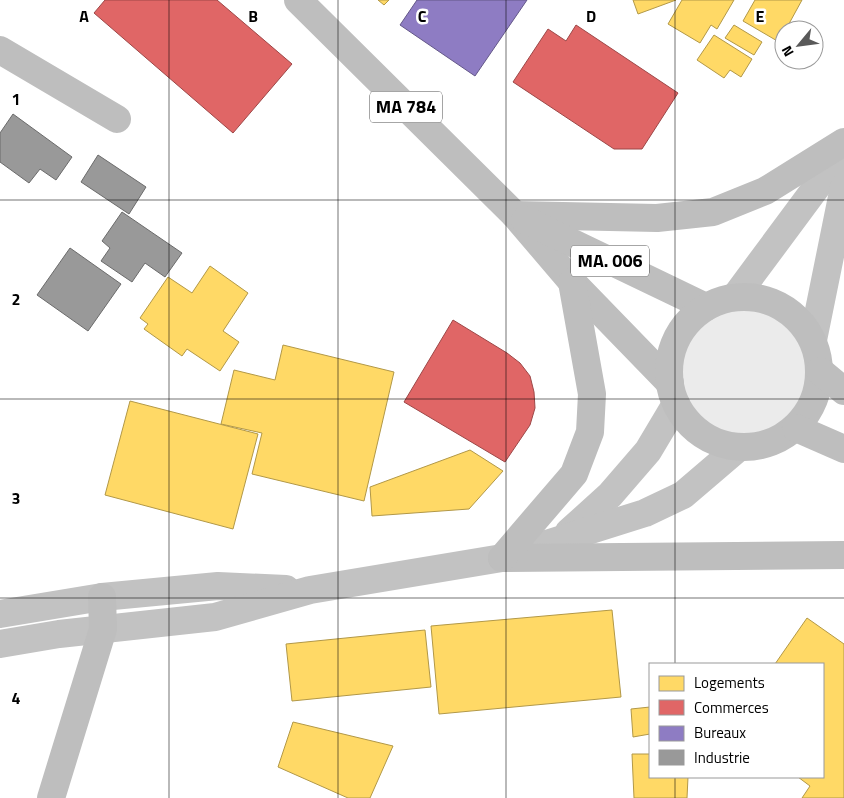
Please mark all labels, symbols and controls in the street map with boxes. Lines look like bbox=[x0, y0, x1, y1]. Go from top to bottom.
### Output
text: A bbox=[79, 4, 89, 28]
text: B bbox=[248, 4, 258, 28]
text: C bbox=[418, 4, 427, 28]
text: D bbox=[586, 4, 596, 28]
text: E bbox=[756, 4, 765, 28]
north arrow bbox=[774, 20, 824, 70]
text: N bbox=[776, 42, 799, 61]
text: 1 bbox=[12, 87, 20, 111]
road number: MA 784 bbox=[370, 91, 442, 122]
road number: MA. 006 bbox=[571, 246, 649, 276]
text: 2 bbox=[12, 287, 20, 311]
text: 3 bbox=[12, 486, 20, 510]
legend bbox=[649, 663, 824, 778]
text: Logements bbox=[694, 671, 765, 694]
text: 4 bbox=[12, 686, 21, 710]
text: Commerces bbox=[694, 696, 769, 719]
text: Bureaux bbox=[694, 721, 746, 744]
text: Industrie bbox=[694, 746, 750, 769]

